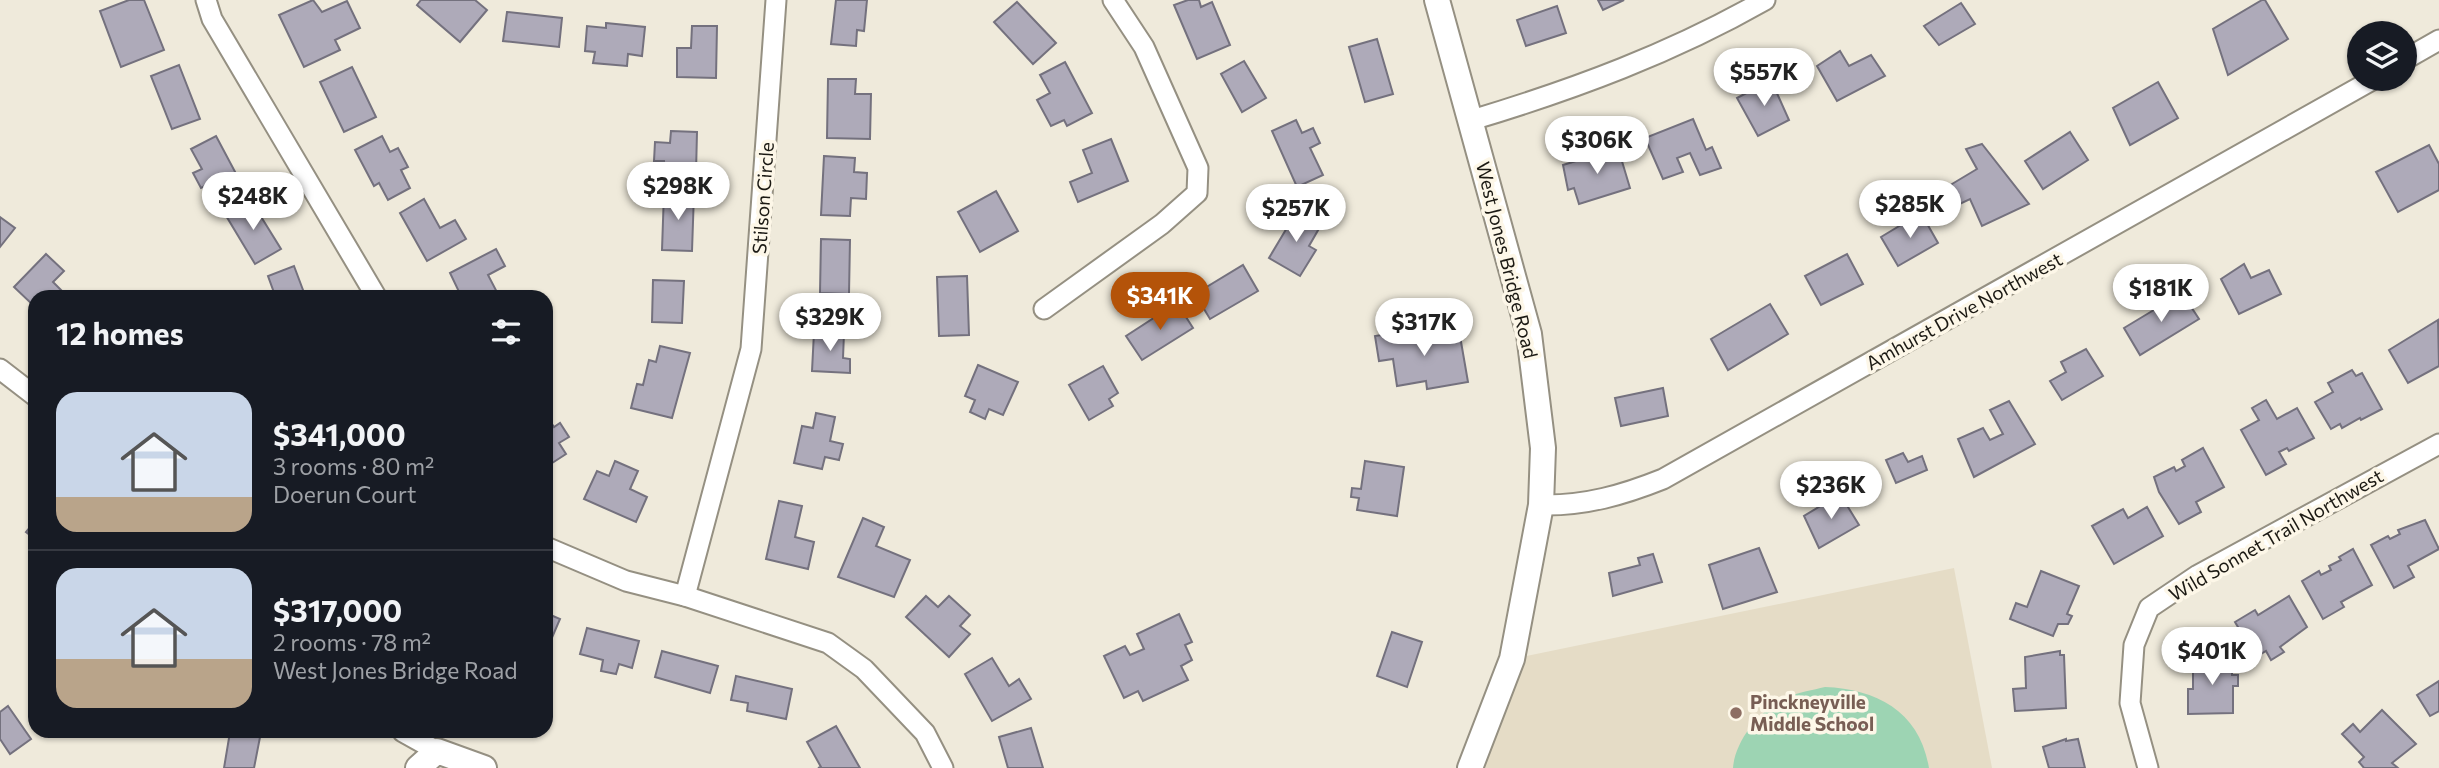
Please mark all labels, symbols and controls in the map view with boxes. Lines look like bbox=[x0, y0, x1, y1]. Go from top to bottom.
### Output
map controls bbox=[2347, 21, 2417, 91]
button: layers bbox=[2347, 21, 2417, 91]
pin: $557K bbox=[1715, 48, 1813, 108]
text: $557K bbox=[1730, 57, 1798, 85]
pin: $306K bbox=[1548, 116, 1646, 176]
text: $306K bbox=[1561, 125, 1633, 153]
street label: Stilson Circle bbox=[747, 141, 778, 255]
street label: West Jones Bridge Road bbox=[1472, 159, 1543, 361]
pin: $298K bbox=[629, 162, 727, 222]
text: $298K bbox=[643, 171, 713, 199]
pin: $248K bbox=[204, 173, 302, 232]
pin: $285K bbox=[1861, 180, 1959, 240]
text: $248K bbox=[218, 181, 288, 209]
pin: $257K bbox=[1247, 184, 1345, 244]
text: $285K bbox=[1875, 189, 1945, 217]
text: $257K bbox=[1262, 193, 1330, 221]
street label: Amhurst Drive Northwest bbox=[1862, 247, 2066, 374]
pin: $181K bbox=[2112, 264, 2210, 324]
pin: $341K bbox=[1111, 272, 1209, 332]
text: $181K bbox=[2129, 273, 2193, 301]
text: $341K bbox=[1127, 281, 1193, 309]
pin: $329K bbox=[781, 294, 879, 353]
pin: $317K bbox=[1375, 298, 1473, 358]
text: $329K bbox=[795, 302, 865, 330]
text: $317K bbox=[1391, 307, 1457, 335]
icon: filters bbox=[487, 313, 525, 351]
text: 12 homes bbox=[56, 314, 184, 351]
text: $341,000 bbox=[273, 415, 406, 452]
icon: home bbox=[112, 420, 196, 504]
text: 3 rooms · 80 m² bbox=[273, 452, 434, 480]
pin: $236K bbox=[1782, 462, 1880, 521]
street label: Wild Sonnet Trail Northwest bbox=[2165, 464, 2387, 605]
text: $236K bbox=[1796, 470, 1866, 498]
text: Doerun Court bbox=[273, 480, 416, 508]
text: $317,000 bbox=[273, 591, 402, 628]
icon: home bbox=[112, 596, 196, 680]
text: 2 rooms · 78 m² bbox=[273, 628, 431, 656]
pin: $401K bbox=[2163, 628, 2261, 687]
text: $401K bbox=[2177, 636, 2247, 664]
text: West Jones Bridge Road bbox=[273, 656, 518, 684]
place label: Pinckneyville Middle School bbox=[1750, 690, 1874, 735]
marker: Pinckneyville Middle School bbox=[1728, 705, 1744, 721]

